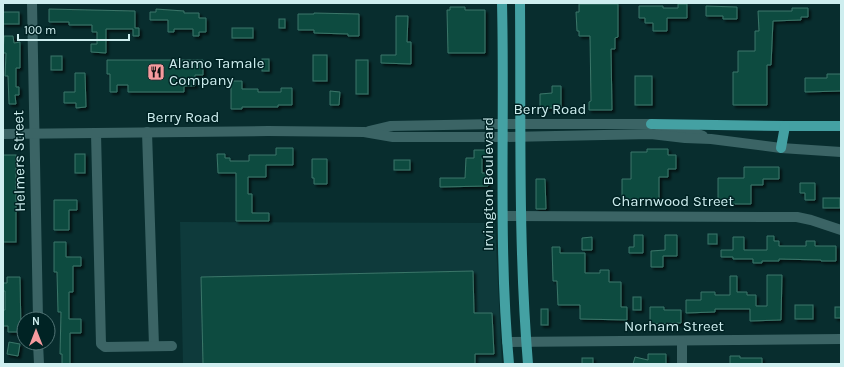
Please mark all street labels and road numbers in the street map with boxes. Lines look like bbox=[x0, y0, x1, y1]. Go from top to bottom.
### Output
street label: Berry Road bbox=[514, 100, 586, 118]
street label: Berry Road bbox=[147, 108, 219, 126]
street label: Helmers Street bbox=[9, 110, 29, 212]
street label: Irvington Boulevard bbox=[479, 117, 497, 251]
street label: Charnwood Street bbox=[612, 192, 734, 210]
street label: Norham Street bbox=[624, 317, 724, 335]

